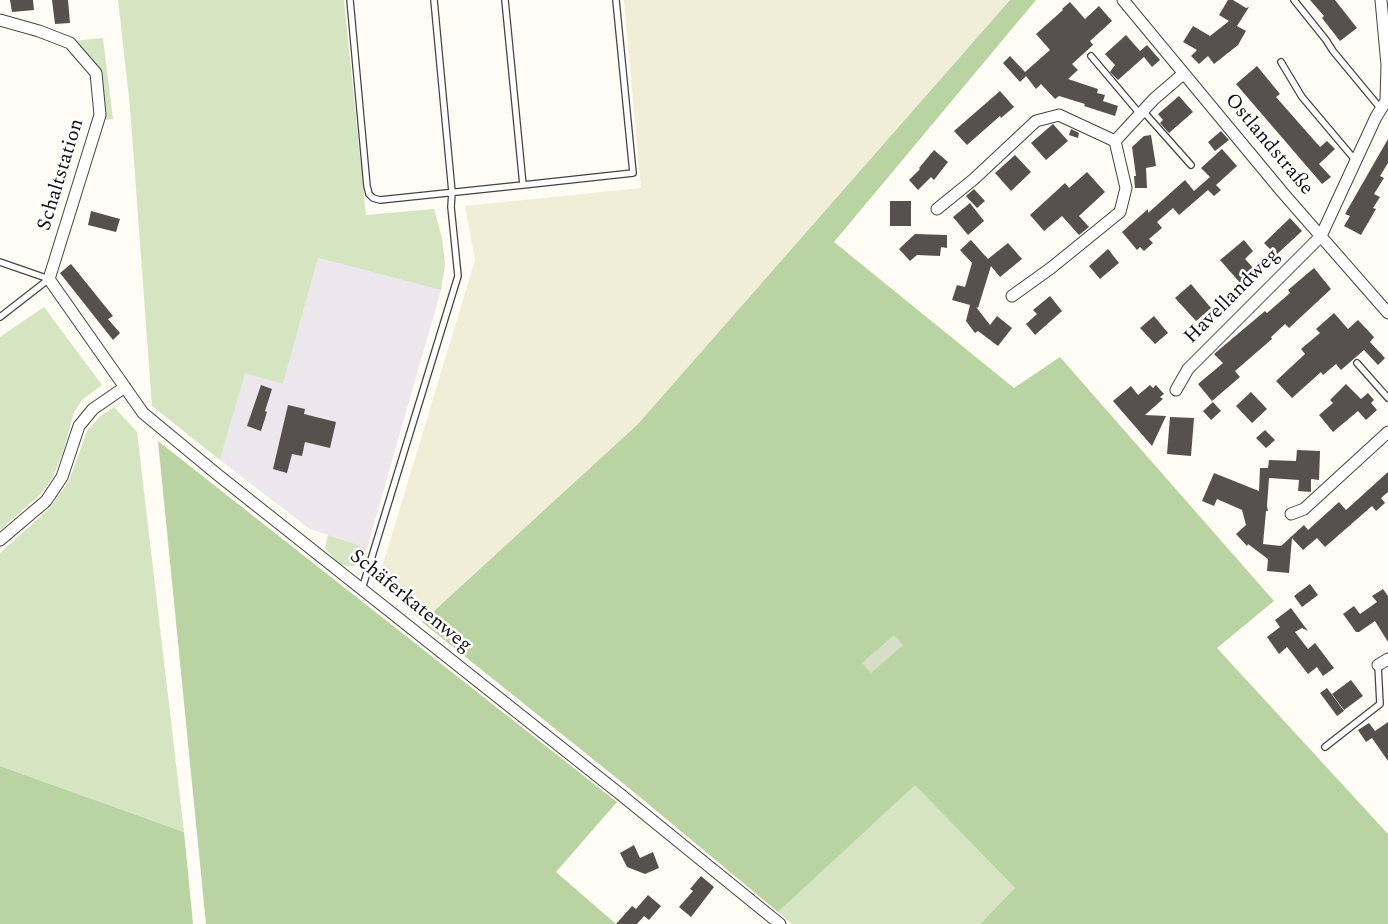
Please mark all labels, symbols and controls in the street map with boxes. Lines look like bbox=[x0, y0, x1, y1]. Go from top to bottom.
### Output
street label: Ostlandstraße bbox=[1218, 89, 1318, 201]
street label: Schaltstation bbox=[34, 116, 90, 234]
street label: Havellandweg bbox=[1180, 244, 1286, 350]
street label: Schäferkatenweg bbox=[344, 545, 476, 659]

